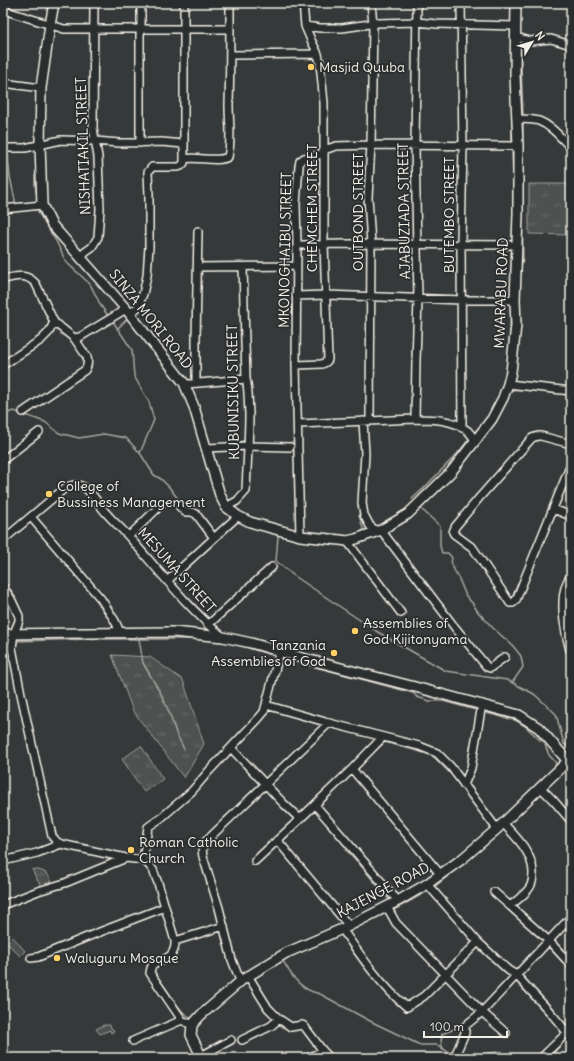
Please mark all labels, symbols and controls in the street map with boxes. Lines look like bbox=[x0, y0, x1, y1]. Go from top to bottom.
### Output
north arrow bbox=[512, 22, 552, 62]
text: N bbox=[532, 29, 548, 43]
place label: Masjid Quuba bbox=[319, 58, 405, 76]
marker: Masjid Quuba bbox=[306, 62, 316, 72]
street label: NISHATIAKIL STREET bbox=[72, 77, 94, 215]
street label: AJABUZIADA STREET bbox=[394, 142, 414, 280]
street label: CHEMCHEM STREET bbox=[303, 144, 321, 272]
street label: OUTBOND STREET bbox=[349, 153, 367, 271]
street label: BUTEMBO STREET bbox=[440, 157, 458, 273]
street label: MKONOGHAIBU STREET bbox=[275, 172, 295, 328]
street label: MWARABU ROAD bbox=[490, 237, 512, 349]
street label: SINZA MORI ROAD bbox=[105, 266, 197, 372]
street label: KUBUNISIKU STREET bbox=[223, 324, 243, 460]
place label: College of Bussiness Management bbox=[57, 477, 205, 511]
marker: College of Bussiness Management bbox=[44, 489, 54, 499]
street label: MESUMA STREET bbox=[134, 524, 220, 616]
place label: Assemblies of God Kijitonyama bbox=[363, 614, 467, 648]
marker: Assemblies of God Kijitonyama bbox=[350, 626, 360, 636]
place label: Tanzania Assemblies of God bbox=[211, 636, 326, 670]
marker: Tanzania Assemblies of God bbox=[329, 648, 339, 658]
place label: Roman Catholic Church bbox=[139, 833, 239, 867]
marker: Roman Catholic Church bbox=[126, 845, 136, 855]
street label: KAJENGE ROAD bbox=[333, 858, 433, 922]
place label: Waluguru Mosque bbox=[65, 949, 179, 967]
marker: Waluguru Mosque bbox=[52, 953, 62, 963]
scale bar bbox=[424, 1013, 507, 1039]
text: 100 m bbox=[430, 1019, 464, 1034]

